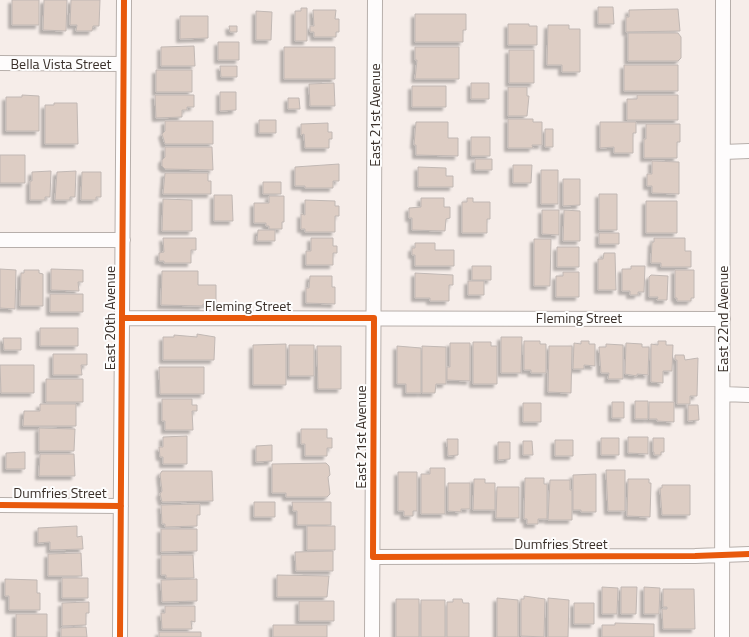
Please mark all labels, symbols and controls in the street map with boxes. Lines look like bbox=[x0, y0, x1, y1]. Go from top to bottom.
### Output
street label: Bella Vista Street bbox=[10, 53, 112, 74]
street label: East 21st Avenue bbox=[364, 63, 385, 167]
street label: East 20th Avenue bbox=[99, 266, 120, 370]
street label: East 22nd Avenue bbox=[712, 266, 733, 372]
street label: Fleming Street bbox=[205, 295, 291, 316]
street label: Fleming Street bbox=[536, 307, 622, 328]
street label: East 21st Avenue bbox=[350, 385, 371, 489]
street label: Dumfries Street bbox=[13, 482, 107, 503]
street label: Dumfries Street bbox=[514, 533, 608, 554]

